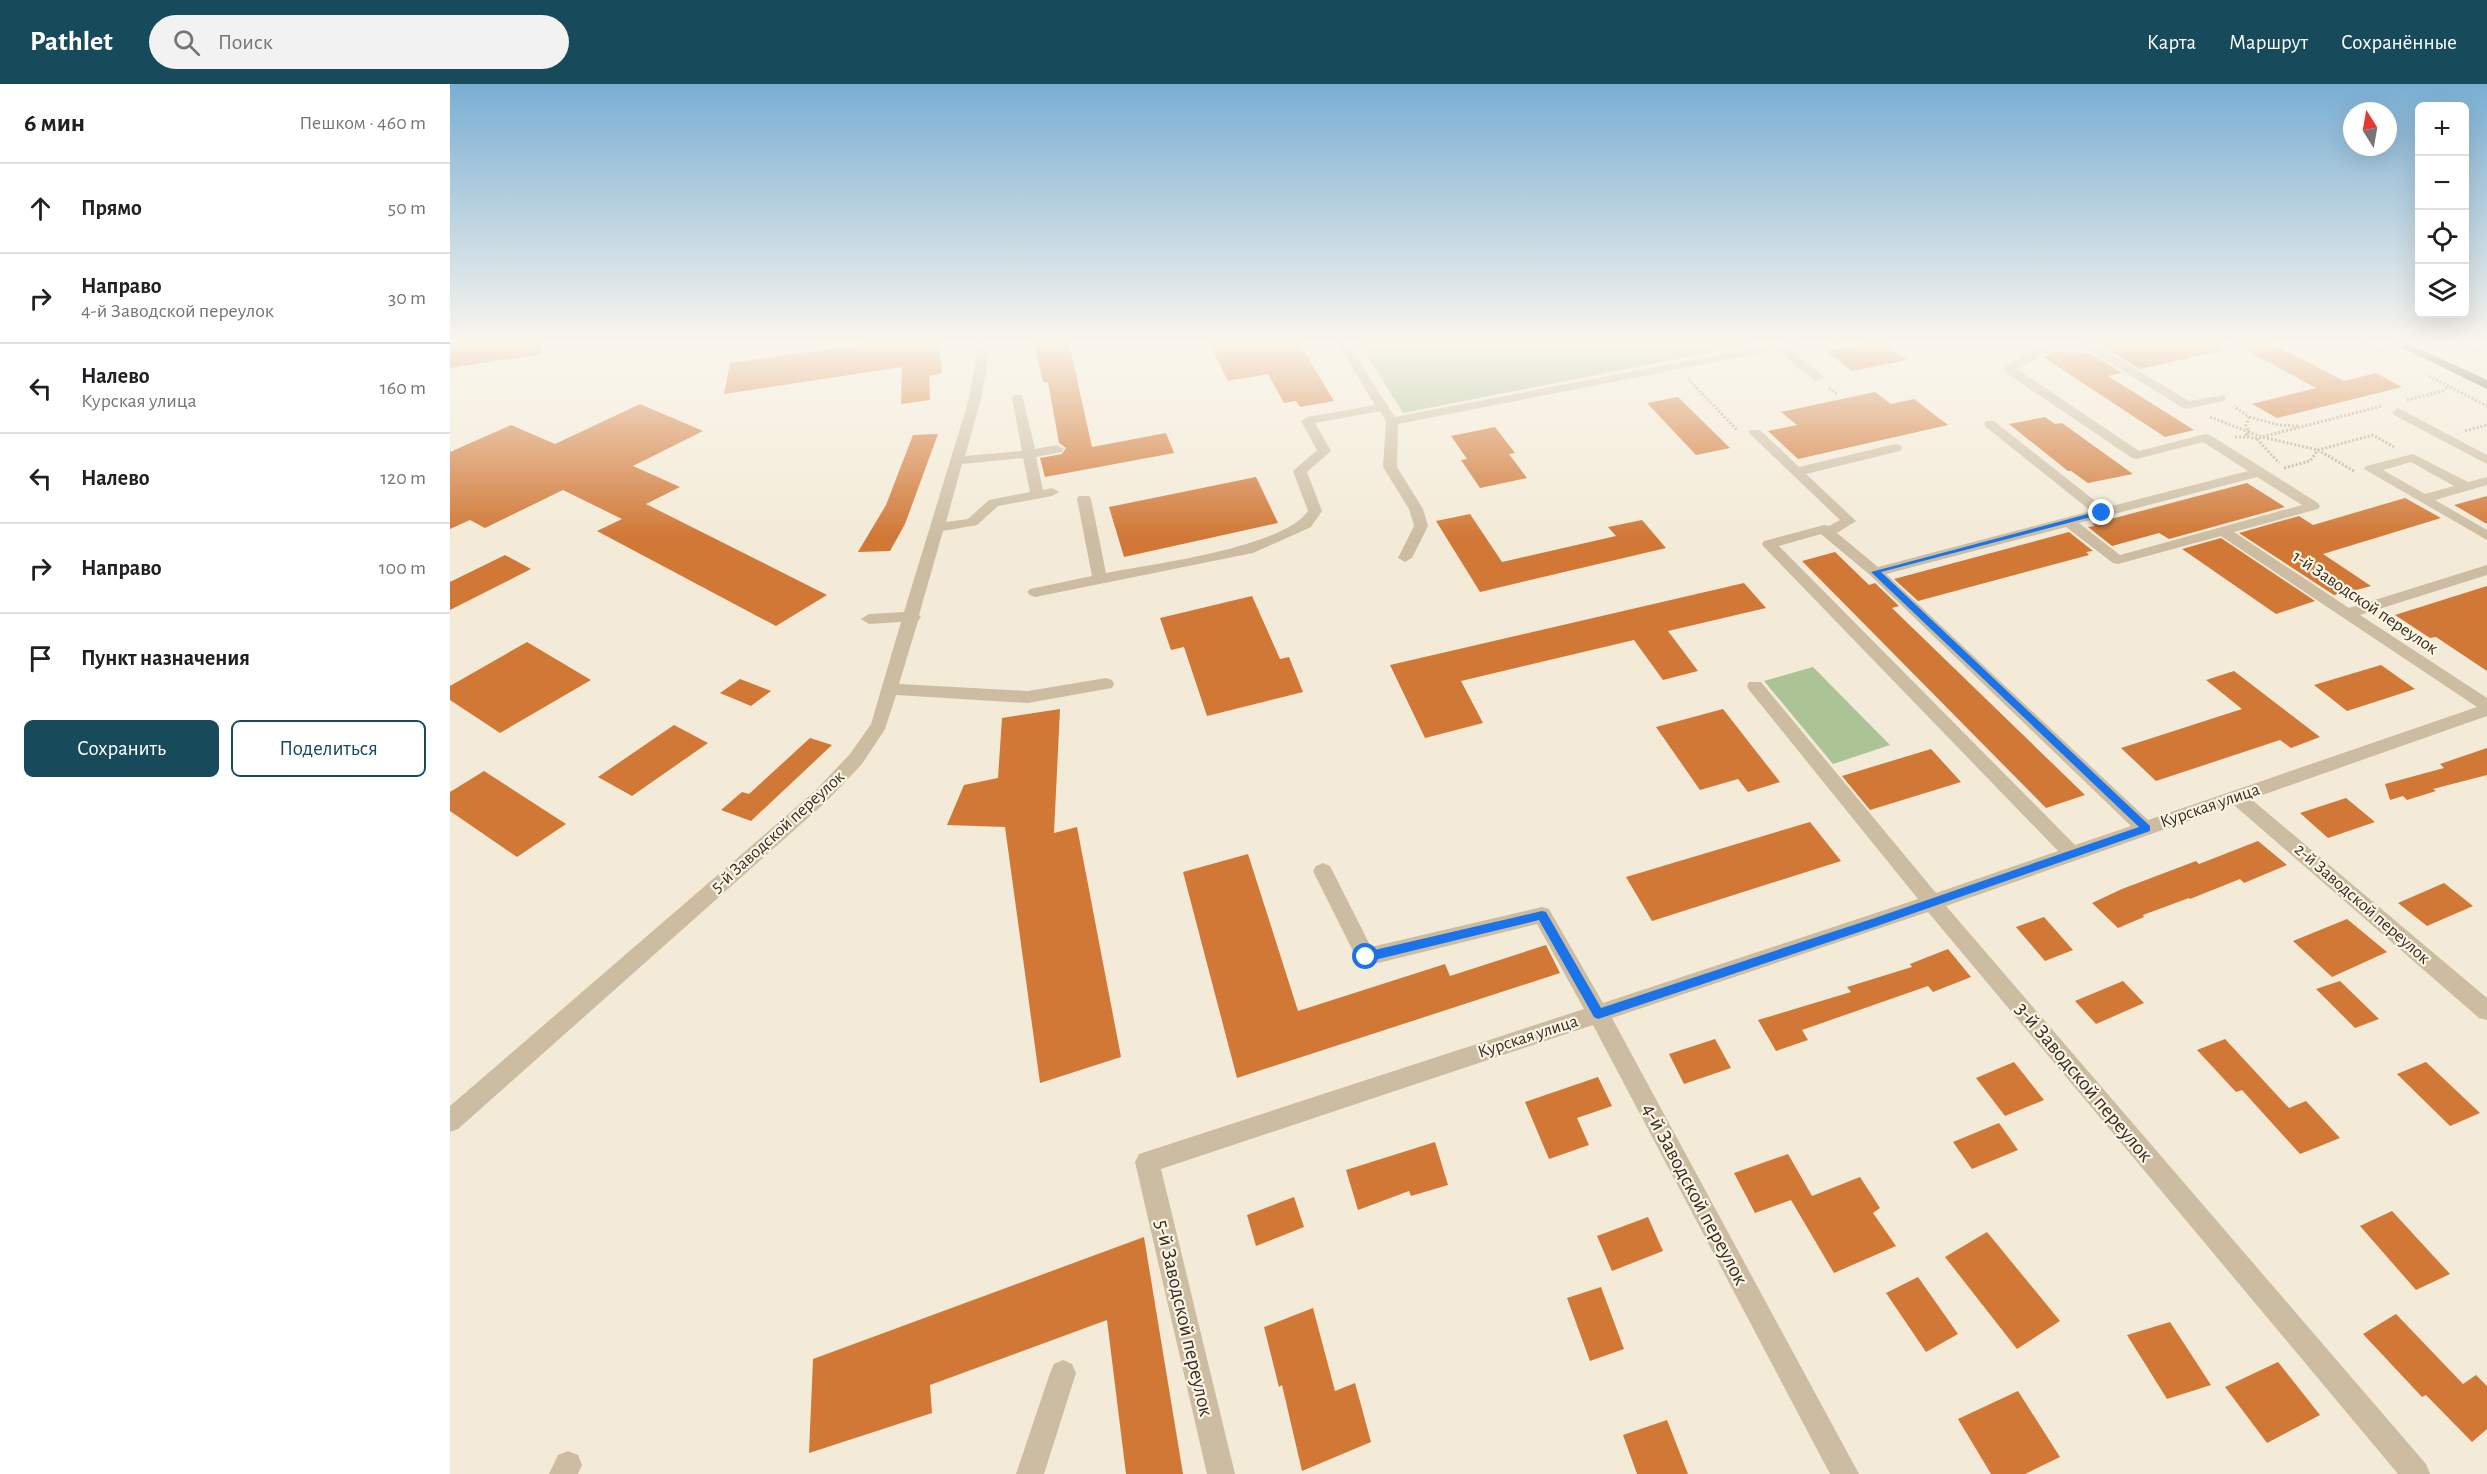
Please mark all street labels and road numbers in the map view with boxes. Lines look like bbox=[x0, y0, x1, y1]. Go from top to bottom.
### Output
street label: 1-й Заводской переулок bbox=[2289, 548, 2442, 659]
street label: 5-й Заводской переулок bbox=[708, 767, 849, 896]
street label: Курская улица bbox=[2158, 781, 2262, 831]
street label: 2-й Заводской переулок bbox=[2291, 840, 2434, 968]
street label: 3-й Заводской переулок bbox=[2011, 998, 2157, 1166]
street label: Курская улица bbox=[1476, 1012, 1580, 1062]
street label: 4-й Заводской переулок bbox=[1638, 1100, 1752, 1289]
street label: 5-й Заводской переулок bbox=[1151, 1218, 1217, 1419]

